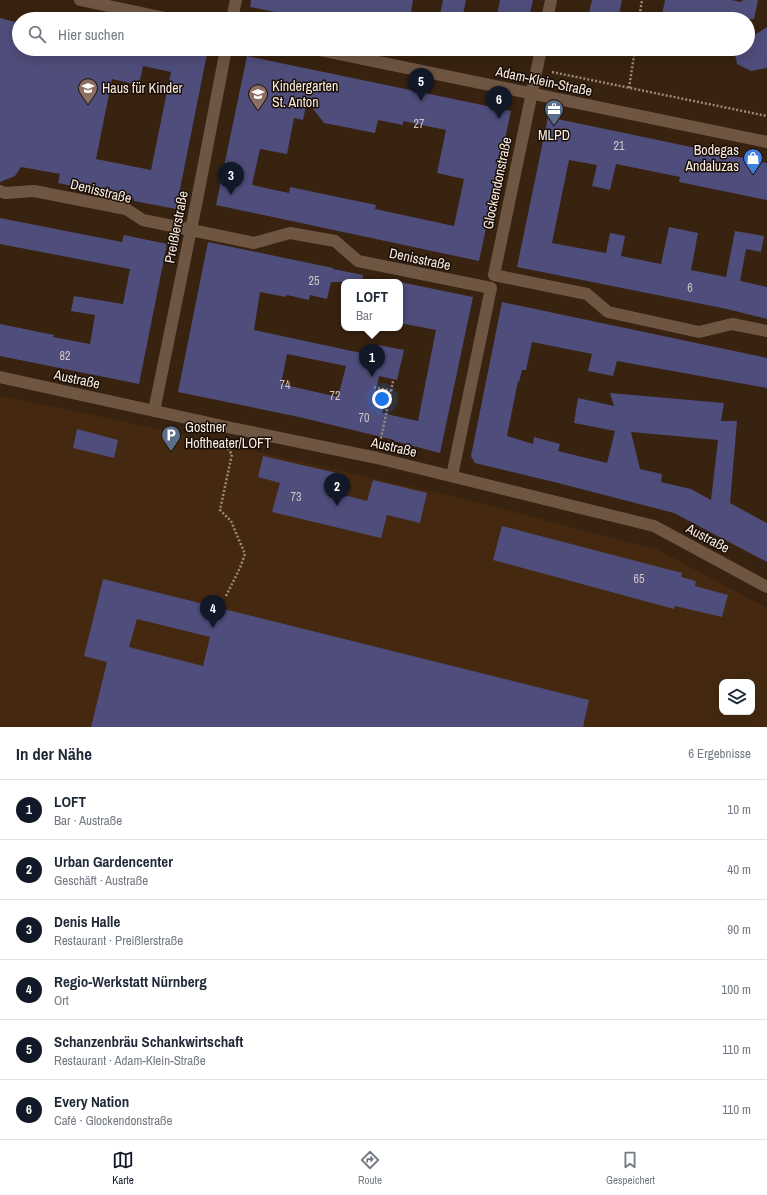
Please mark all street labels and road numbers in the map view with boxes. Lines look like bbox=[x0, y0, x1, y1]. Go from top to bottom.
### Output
street label: Adam-Klein-Straße bbox=[493, 62, 594, 100]
street label: Glockendonstraße bbox=[478, 135, 516, 231]
street label: Denisstraße bbox=[68, 175, 134, 207]
street label: Preißlerstraße bbox=[160, 189, 192, 265]
street label: Denisstraße bbox=[388, 244, 452, 274]
street label: Austraße bbox=[51, 365, 102, 393]
street label: Austraße bbox=[368, 433, 419, 461]
street label: Austraße bbox=[682, 519, 733, 557]

